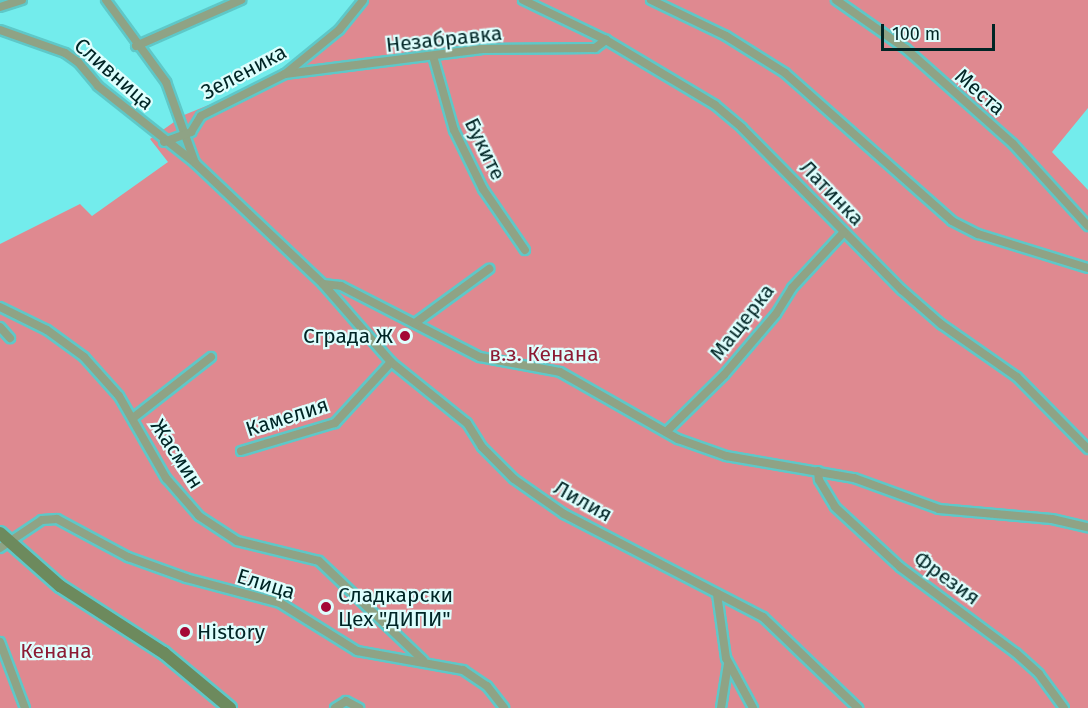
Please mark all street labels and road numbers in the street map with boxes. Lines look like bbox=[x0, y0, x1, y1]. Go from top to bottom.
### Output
street label: Незабравка bbox=[385, 20, 503, 58]
street label: Сливница bbox=[69, 33, 159, 115]
street label: Зеленика bbox=[197, 39, 291, 105]
street label: Места bbox=[950, 64, 1010, 120]
street label: Буките bbox=[459, 114, 511, 184]
street label: Латинка bbox=[795, 155, 869, 231]
street label: Мащерка bbox=[704, 279, 780, 365]
street label: Камелия bbox=[243, 392, 331, 442]
street label: Жасмин bbox=[145, 415, 209, 493]
street label: Лилия bbox=[549, 475, 617, 527]
street label: Фрезия bbox=[909, 546, 985, 610]
street label: Елица bbox=[234, 563, 298, 605]

